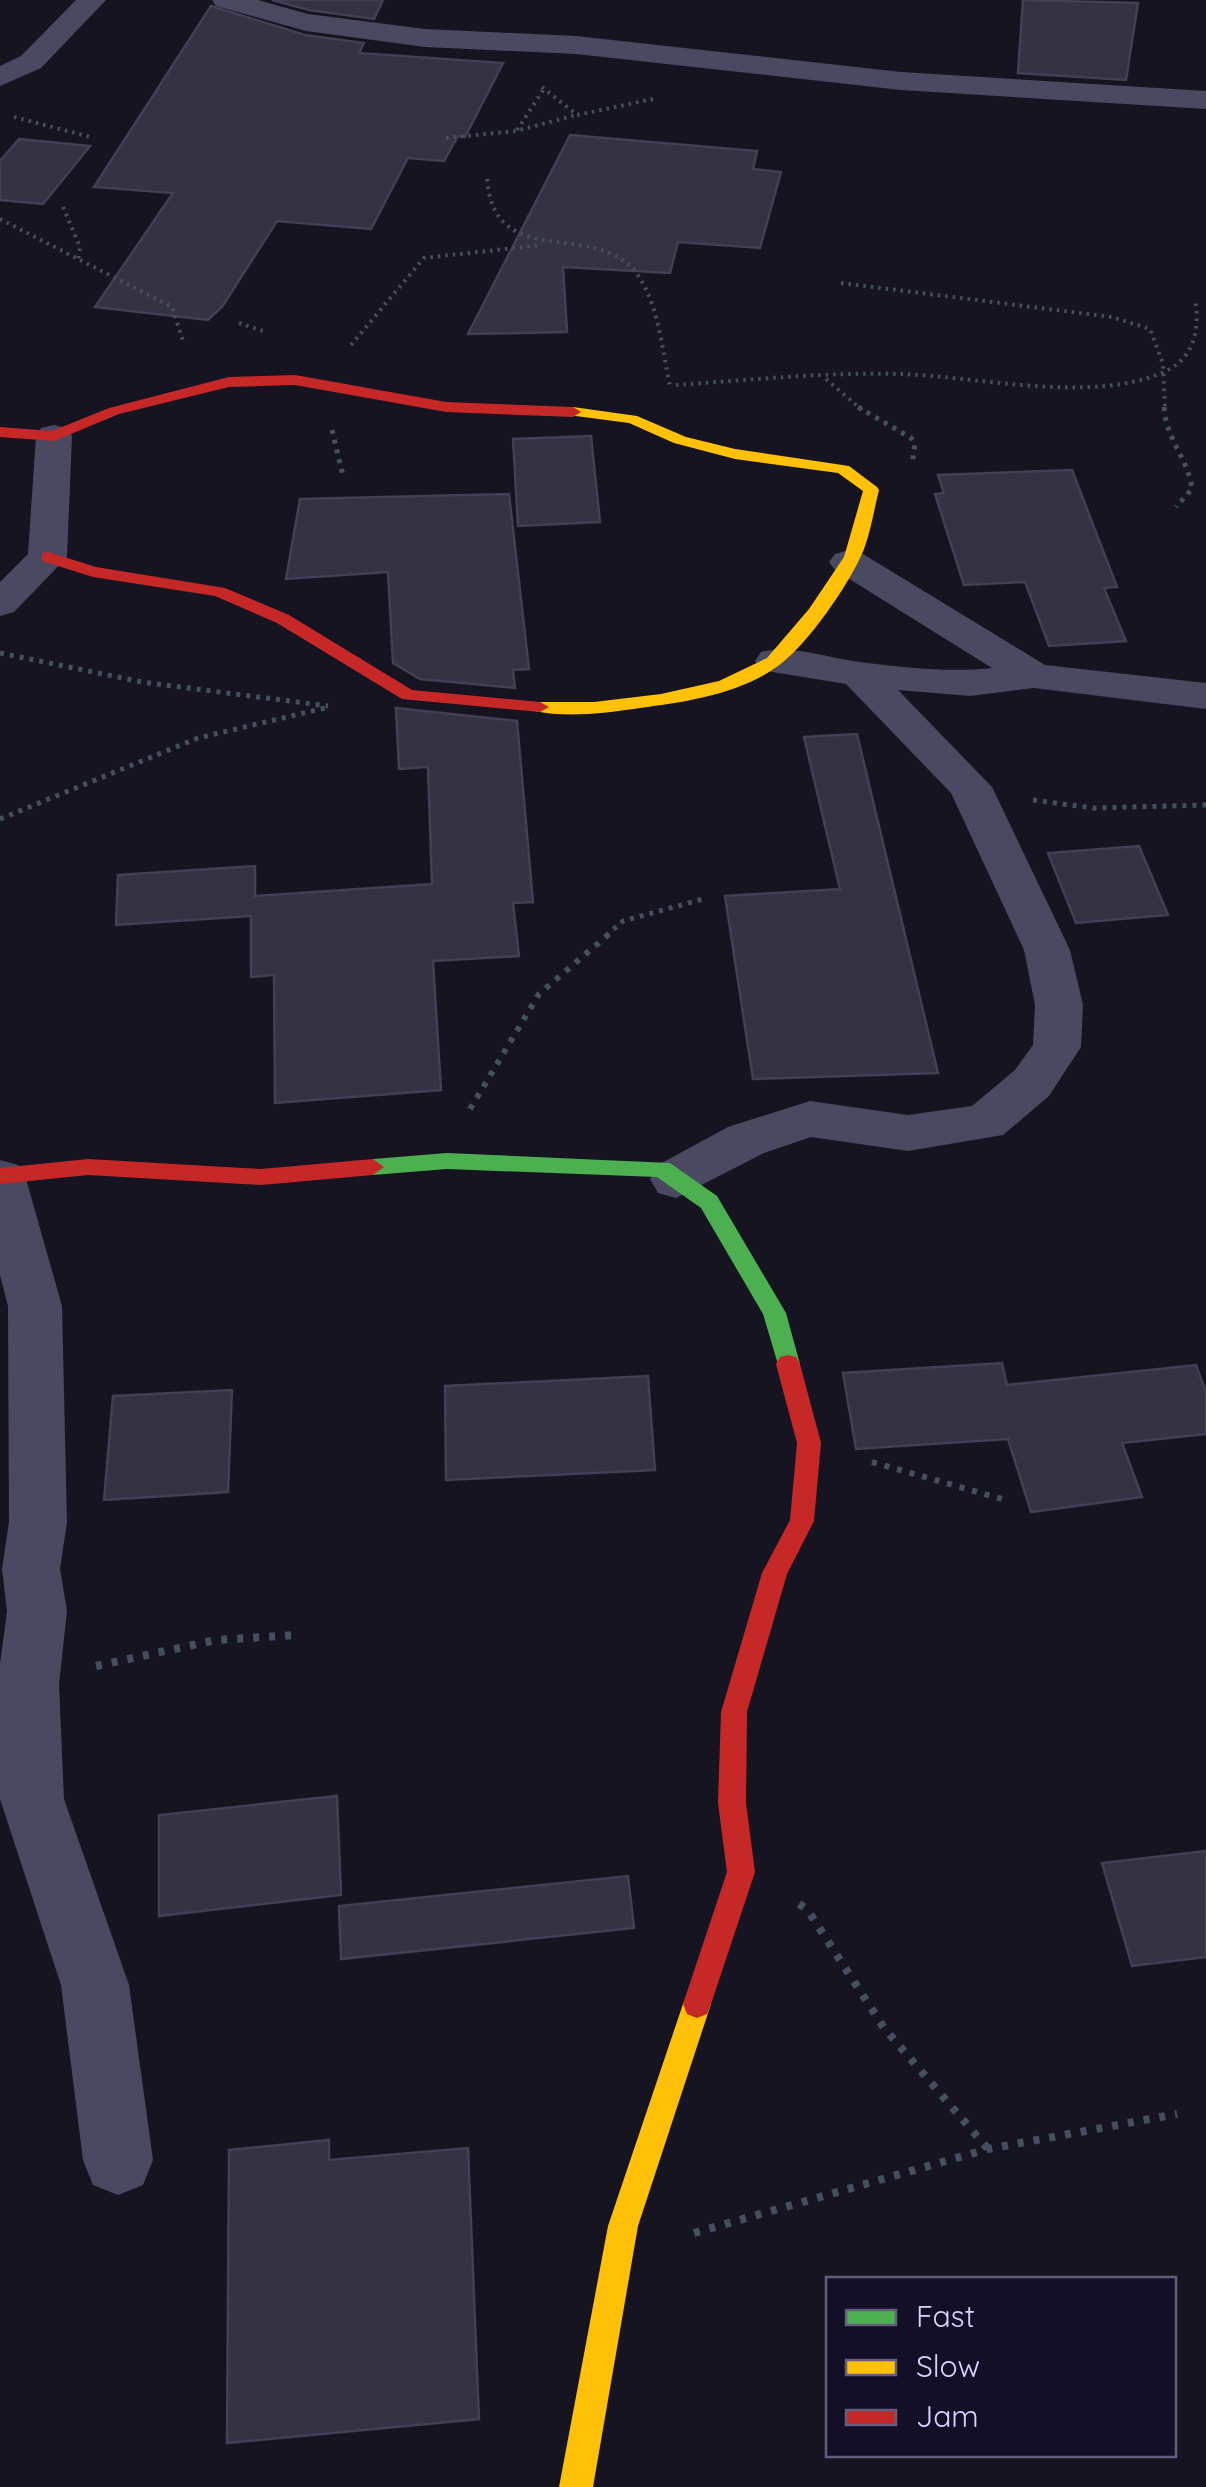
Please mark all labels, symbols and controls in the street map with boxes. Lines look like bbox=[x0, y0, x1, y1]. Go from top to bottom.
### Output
legend bbox=[826, 2277, 1176, 2457]
text: Fast bbox=[916, 2297, 975, 2335]
text: Slow bbox=[916, 2347, 980, 2385]
text: Jam bbox=[916, 2397, 979, 2435]

